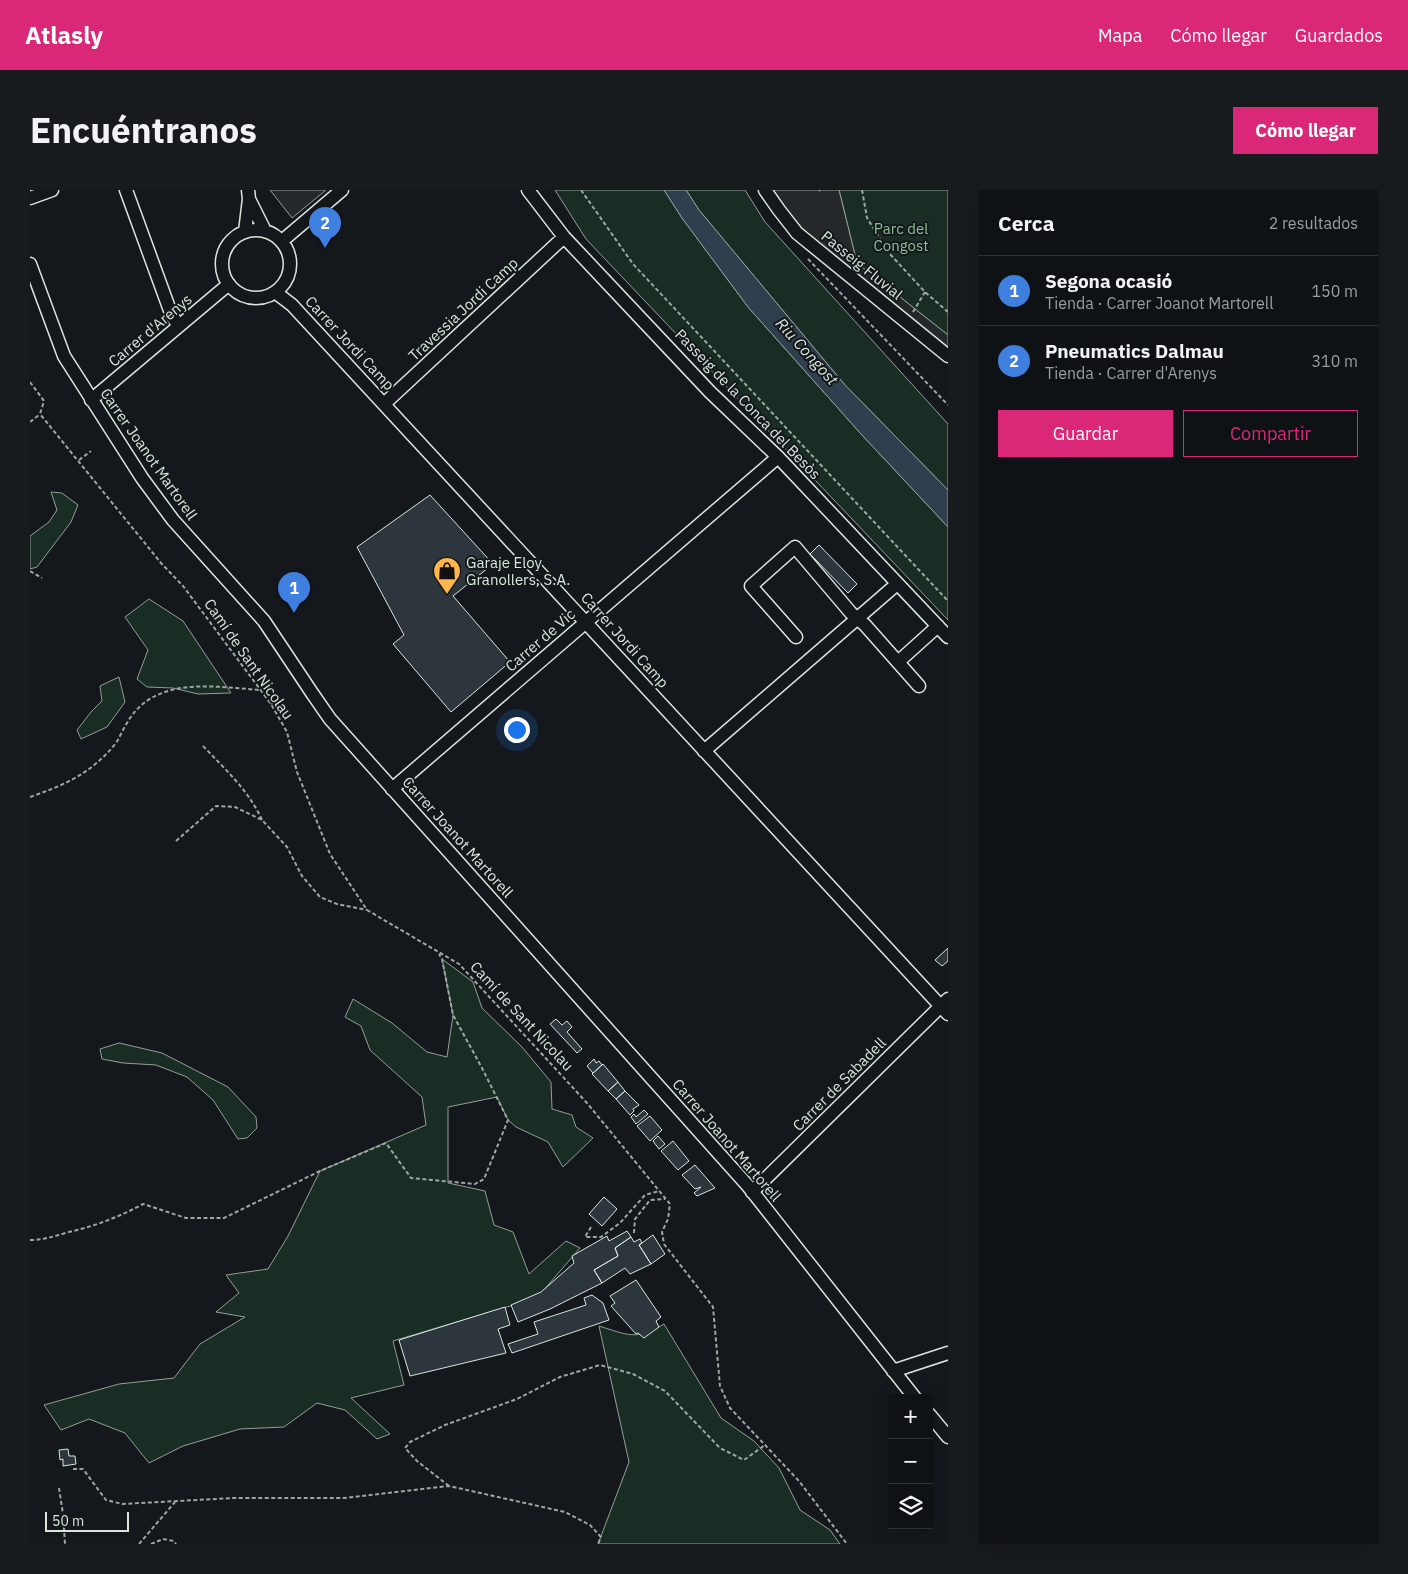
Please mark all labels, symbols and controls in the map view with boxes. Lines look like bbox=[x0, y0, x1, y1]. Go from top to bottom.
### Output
text: Atlasly bbox=[25, 19, 103, 51]
text: Mapa bbox=[1098, 24, 1142, 47]
text: Cómo llegar bbox=[1170, 24, 1267, 47]
text: Guardados bbox=[1295, 24, 1383, 47]
text: Encuéntranos bbox=[30, 107, 257, 153]
button: Cómo llegar bbox=[1233, 107, 1378, 154]
pin: 2 bbox=[309, 207, 341, 248]
text: Cerca bbox=[998, 209, 1055, 237]
text: 2 resultados bbox=[1269, 213, 1358, 233]
park label: Parc del Congost bbox=[874, 219, 928, 255]
street label: Passeig Fluvial bbox=[818, 226, 906, 304]
street label: Travessia Jordi Camp bbox=[404, 253, 522, 365]
text: Segona ocasió bbox=[1045, 269, 1172, 293]
text: 1 bbox=[1009, 281, 1019, 301]
text: 150 m bbox=[1311, 281, 1358, 301]
street label: Carrer d'Arenys bbox=[104, 289, 196, 371]
street label: Carrer Jordi Camp bbox=[301, 292, 399, 394]
text: Tienda · Carrer Joanot Martorell bbox=[1045, 293, 1273, 313]
water label: Riu Congost bbox=[772, 313, 843, 389]
street label: Passeig de la Conca del Besòs bbox=[671, 325, 825, 483]
text: Pneumatics Dalmau bbox=[1045, 339, 1224, 363]
text: 2 bbox=[1009, 351, 1019, 371]
text: 310 m bbox=[1311, 351, 1358, 371]
text: Tienda · Carrer d'Arenys bbox=[1045, 363, 1217, 383]
street label: Carrer Joanot Martorell bbox=[96, 384, 202, 524]
button: Guardar bbox=[998, 410, 1173, 457]
button: Compartir bbox=[1183, 410, 1358, 457]
place label: Garaje Eloy Granollers, S.A. bbox=[466, 553, 570, 589]
shop icon: Garaje Eloy Granollers, S.A. bbox=[432, 556, 462, 595]
pin: 1 bbox=[278, 572, 310, 613]
street label: Carrer Jordi Camp bbox=[577, 588, 673, 692]
street label: Camí de Sant Nicolau bbox=[200, 595, 298, 723]
street label: Carrer de Vic bbox=[501, 604, 579, 676]
your location bbox=[504, 717, 530, 743]
street label: Carrer Joanot Martorell bbox=[399, 773, 517, 901]
street label: Camí de Sant Nicolau bbox=[466, 957, 578, 1075]
street label: Carrer de Sabadell bbox=[788, 1033, 890, 1135]
street label: Carrer Joanot Martorell bbox=[669, 1075, 785, 1205]
map controls bbox=[888, 1394, 933, 1529]
button: + bbox=[888, 1394, 933, 1439]
button: − bbox=[888, 1439, 933, 1484]
button: layers bbox=[888, 1484, 933, 1529]
scale bar bbox=[45, 1509, 129, 1532]
text: 50 m bbox=[52, 1512, 84, 1530]

